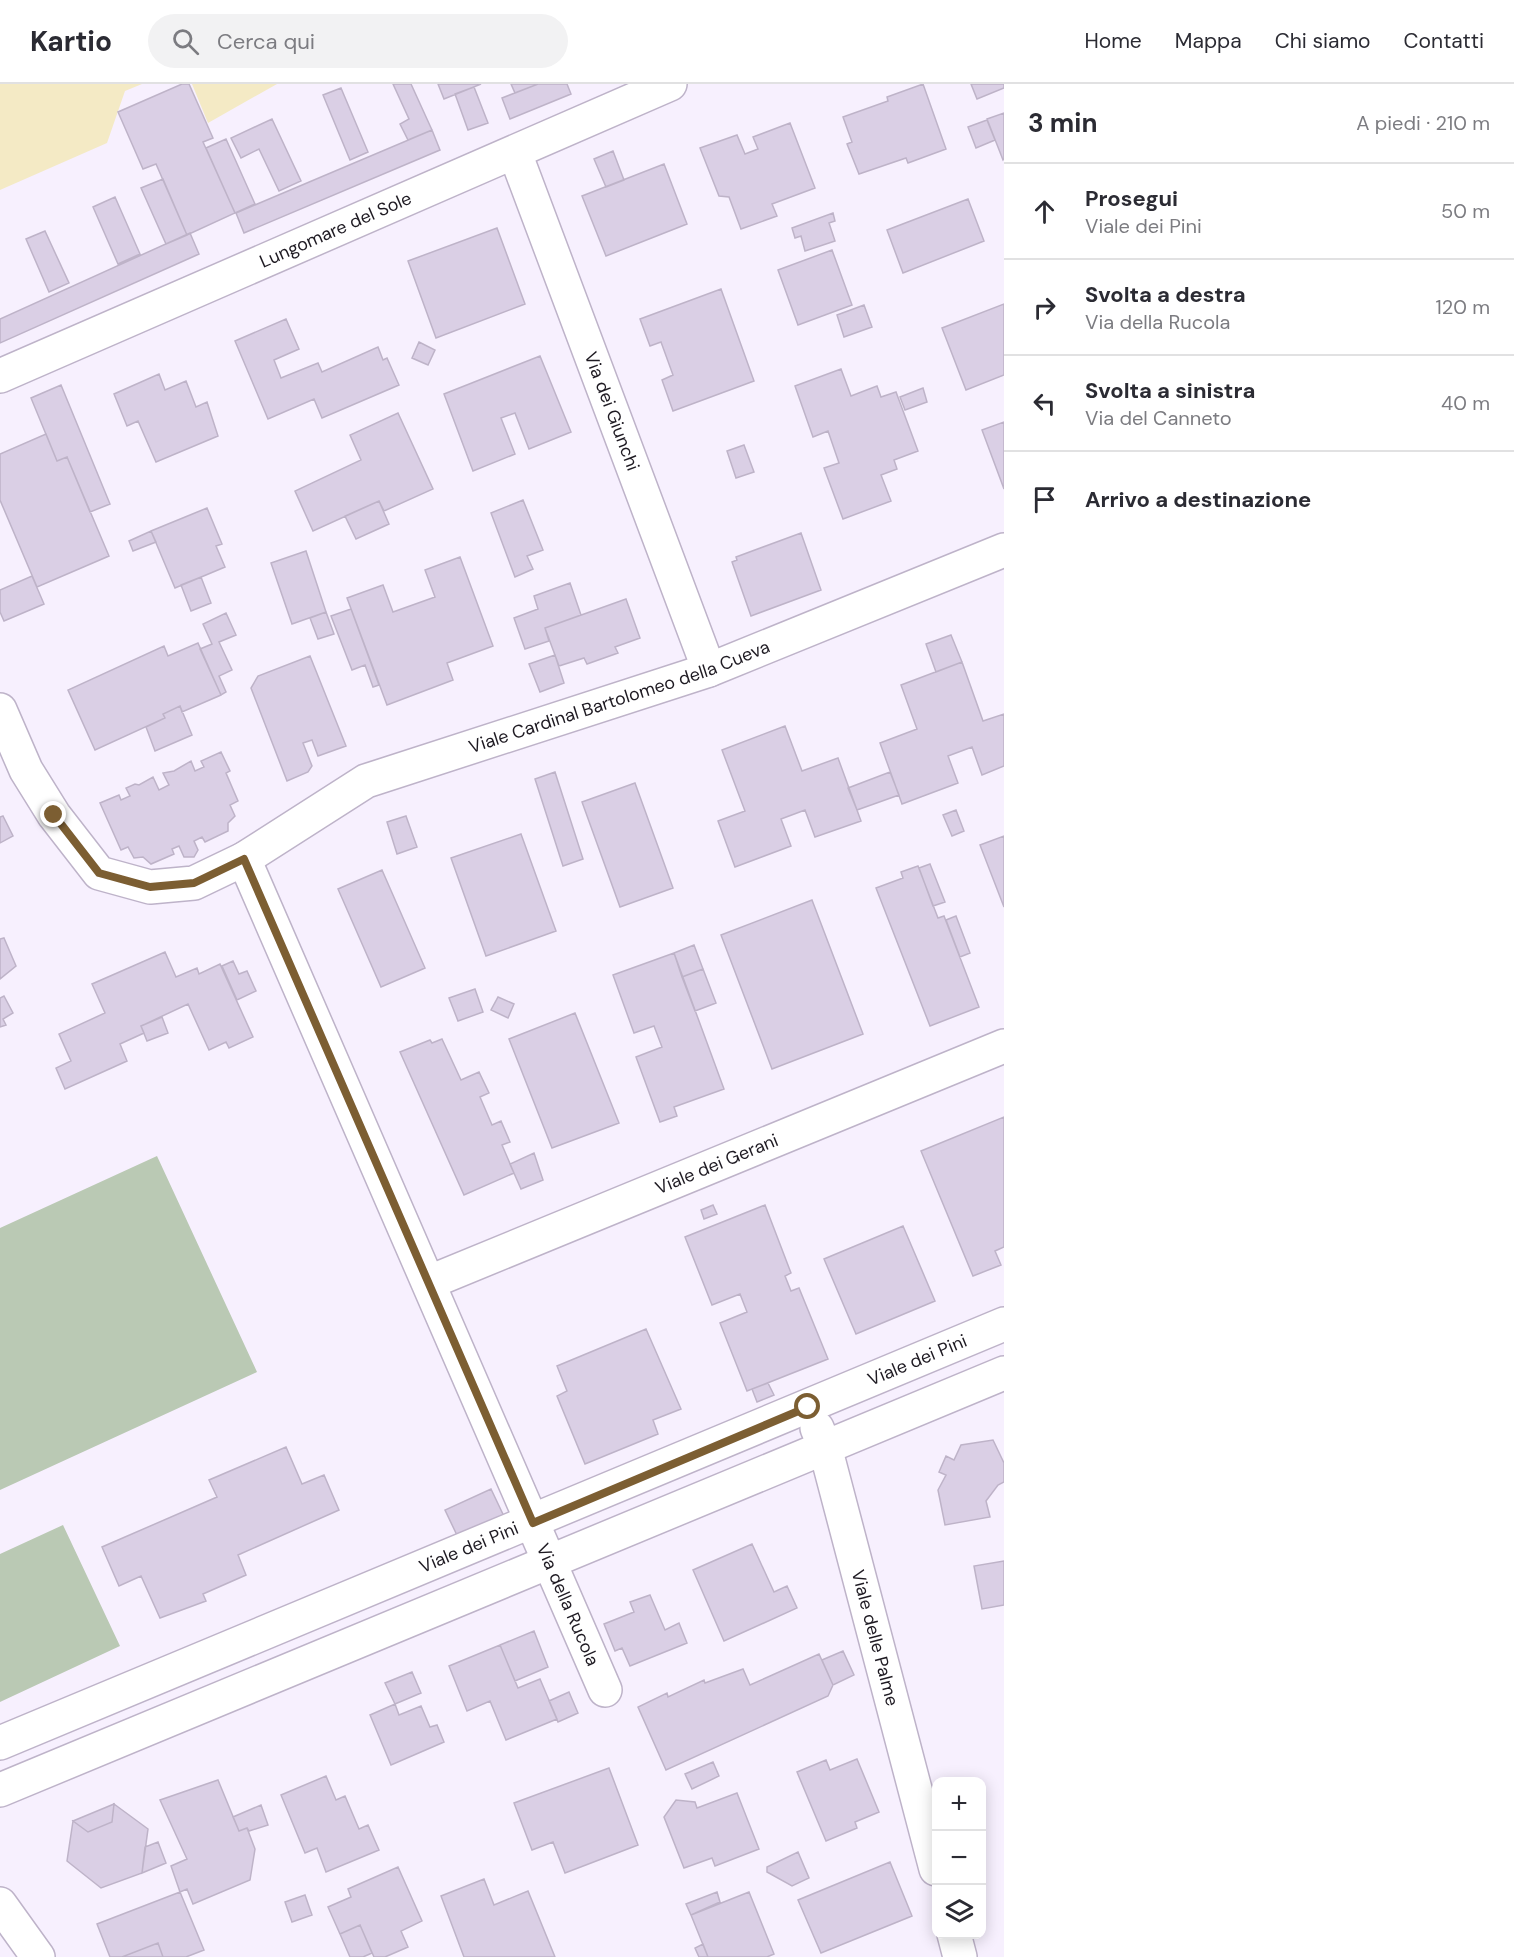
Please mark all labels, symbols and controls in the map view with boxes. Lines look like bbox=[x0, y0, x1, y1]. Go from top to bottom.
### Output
search box bbox=[148, 14, 568, 68]
text: Kartio bbox=[30, 23, 112, 60]
icon: search bbox=[169, 25, 202, 58]
text: Cerca qui bbox=[217, 27, 315, 56]
text: Home bbox=[1084, 27, 1142, 55]
text: Mappa bbox=[1175, 27, 1242, 55]
text: Chi siamo bbox=[1275, 27, 1371, 55]
text: Contatti bbox=[1404, 27, 1484, 55]
text: 3 min bbox=[1028, 106, 1097, 140]
text: A piedi · 210 m bbox=[1356, 110, 1490, 136]
text: Prosegui bbox=[1085, 184, 1178, 213]
street label: Lungomare del Sole bbox=[256, 186, 415, 273]
icon: ahead bbox=[1028, 195, 1061, 228]
text: 50 m bbox=[1441, 198, 1490, 224]
text: Viale dei Pini bbox=[1085, 213, 1202, 239]
text: Svolta a destra bbox=[1085, 280, 1246, 309]
icon: right bbox=[1028, 291, 1061, 324]
text: 120 m bbox=[1436, 294, 1490, 320]
text: Via della Rucola bbox=[1085, 309, 1230, 335]
street label: Via dei Giunchi bbox=[579, 349, 645, 474]
text: Svolta a sinistra bbox=[1085, 376, 1255, 405]
icon: left bbox=[1028, 387, 1061, 420]
text: 40 m bbox=[1441, 390, 1490, 416]
text: Via del Canneto bbox=[1085, 405, 1232, 431]
icon: arrive bbox=[1028, 483, 1061, 516]
text: Arrivo a destinazione bbox=[1085, 485, 1311, 514]
street label: Viale Cardinal Bartolomeo della Cueva bbox=[466, 635, 773, 759]
route end bbox=[40, 801, 66, 827]
street label: Viale dei Gerani bbox=[652, 1128, 782, 1200]
street label: Viale dei Pini bbox=[864, 1329, 971, 1392]
route start bbox=[794, 1393, 820, 1419]
street label: Viale dei Pini bbox=[416, 1516, 522, 1579]
street label: Via della Rucola bbox=[531, 1540, 605, 1670]
street label: Viale delle Palme bbox=[846, 1567, 905, 1709]
map controls bbox=[932, 1777, 986, 1939]
button: + bbox=[932, 1777, 986, 1831]
button: − bbox=[932, 1831, 986, 1885]
button: layers bbox=[932, 1885, 986, 1939]

